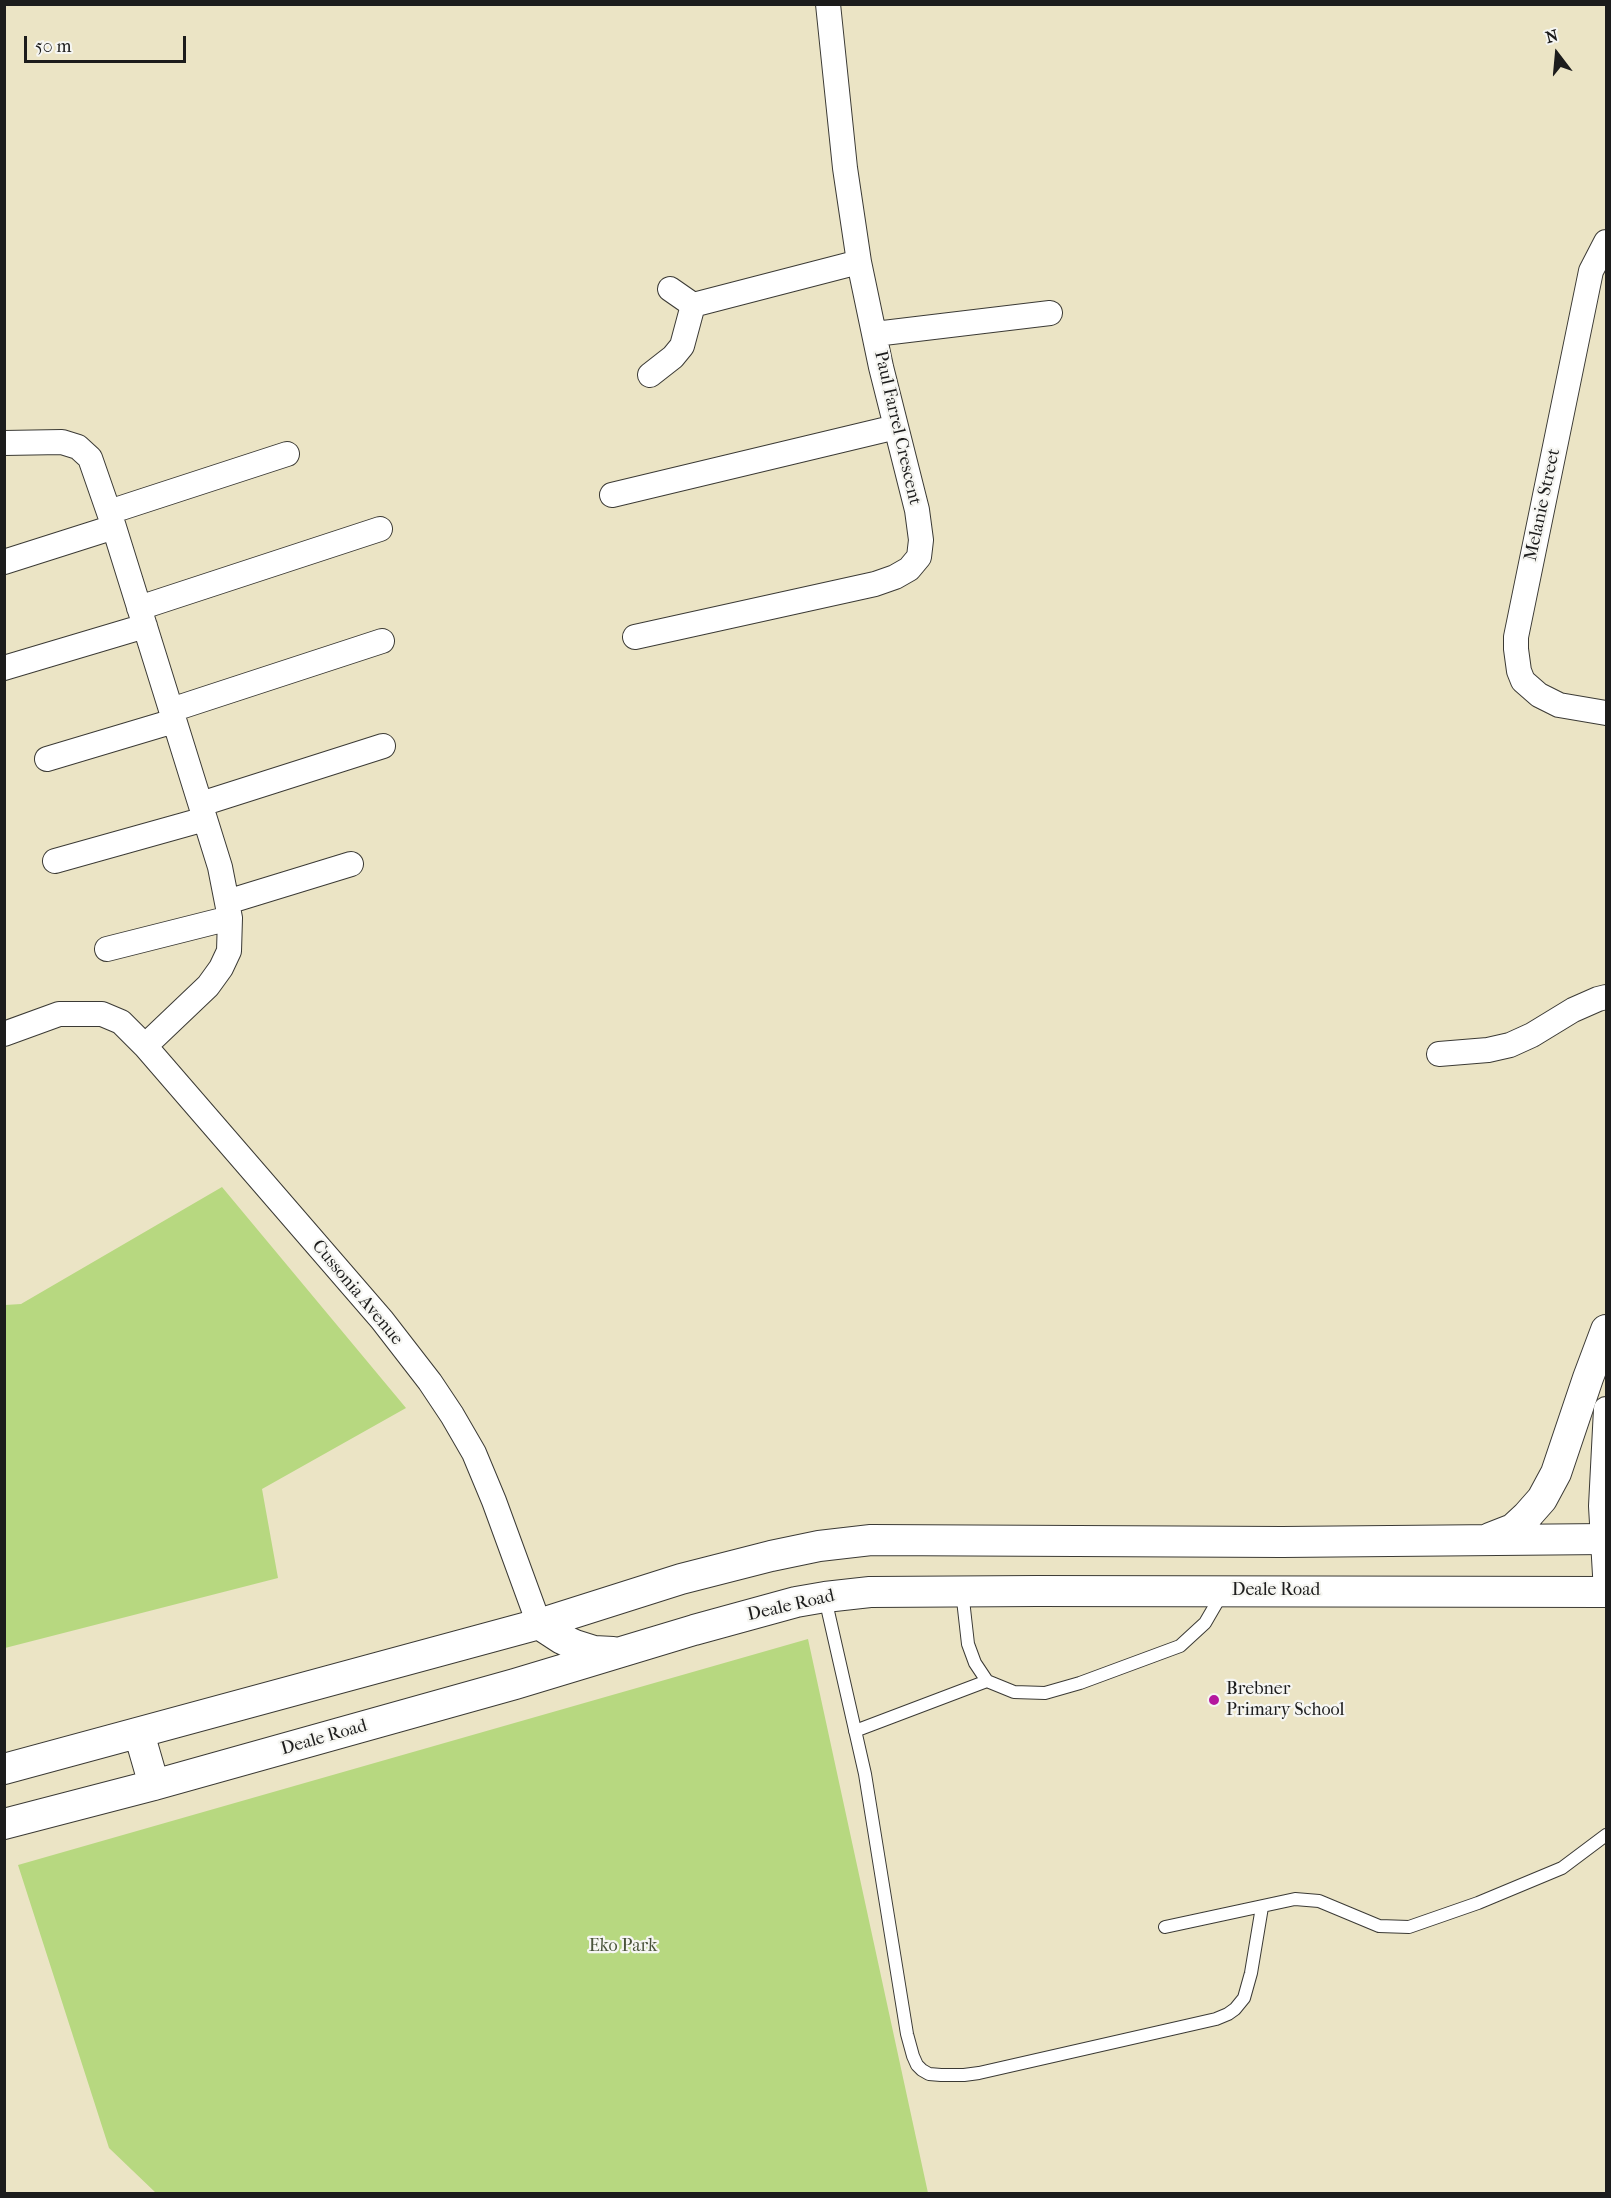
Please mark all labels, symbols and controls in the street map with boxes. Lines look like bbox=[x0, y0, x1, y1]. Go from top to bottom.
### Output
scale bar bbox=[27, 24, 189, 62]
north arrow bbox=[1527, 24, 1587, 84]
text: N bbox=[1543, 25, 1560, 47]
text: 50 m bbox=[35, 36, 71, 57]
street label: Paul Farrel Crescent bbox=[869, 349, 925, 507]
street label: Melanie Street bbox=[1521, 447, 1565, 563]
street label: Cussonia Avenue bbox=[307, 1236, 407, 1350]
street label: Deale Road bbox=[1232, 1580, 1320, 1602]
street label: Deale Road bbox=[745, 1586, 837, 1626]
place label: Brebner Primary School bbox=[1226, 1679, 1344, 1722]
marker: Brebner Primary School bbox=[1207, 1693, 1221, 1707]
street label: Deale Road bbox=[278, 1715, 370, 1761]
park label: Eko Park bbox=[589, 1936, 657, 1958]

